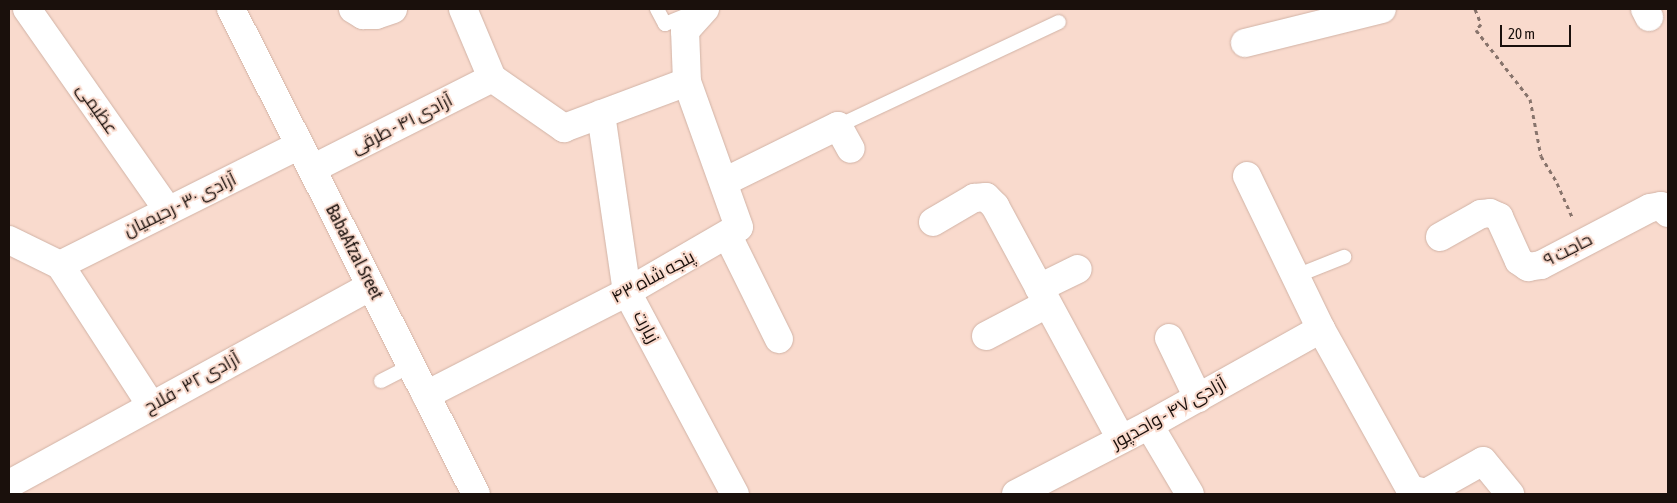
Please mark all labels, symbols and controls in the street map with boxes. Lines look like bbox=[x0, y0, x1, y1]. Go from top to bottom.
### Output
scale bar bbox=[1502, 15, 1573, 47]
text: 20 m bbox=[1508, 25, 1535, 42]
street label: عظیمی bbox=[72, 79, 122, 139]
street label: آزادی ۴۱ - طرقی bbox=[348, 89, 456, 159]
street label: آزادی ۳۰ - رحیمیان bbox=[120, 168, 240, 242]
street label: BabaAfzal Sreet bbox=[321, 201, 387, 303]
street label: حاجت ۹ bbox=[1540, 229, 1596, 271]
street label: پنجه شاه ۴۳ bbox=[608, 246, 698, 308]
street label: زیارت bbox=[629, 307, 663, 347]
street label: آزادی ۳۲ - فلاح bbox=[140, 348, 244, 418]
street label: آزادی ۴۷ - واحدپور bbox=[1108, 372, 1230, 454]

